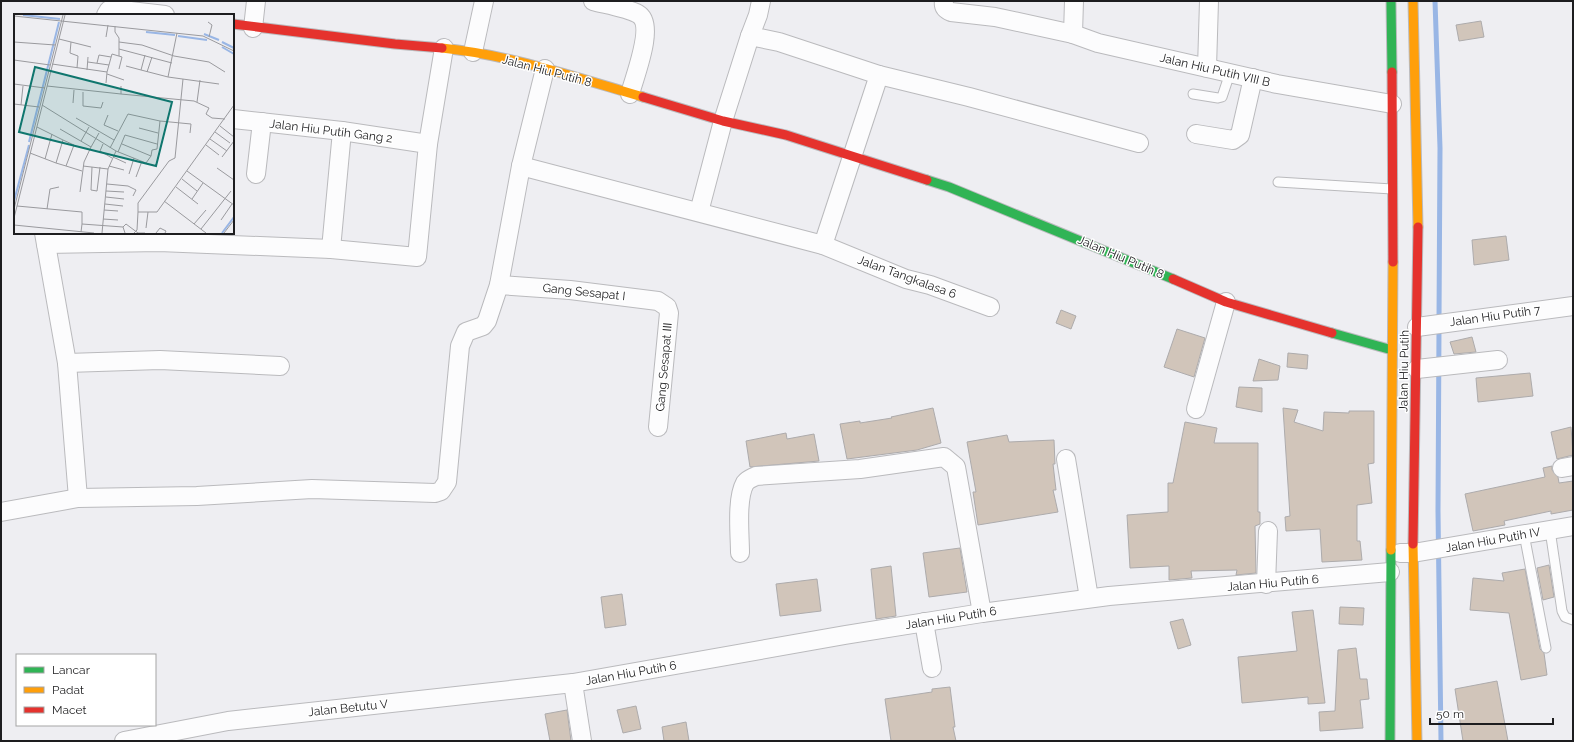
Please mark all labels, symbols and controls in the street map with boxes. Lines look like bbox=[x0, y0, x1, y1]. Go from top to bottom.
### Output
inset map bbox=[14, 14, 234, 234]
street label: Jalan Hiu Putih VIII B bbox=[1158, 50, 1272, 90]
street label: Jalan Hiu Putih 8 bbox=[501, 52, 593, 90]
street label: Jalan Hiu Putih Gang 2 bbox=[269, 117, 393, 145]
street label: Jalan Hiu Putih 8 bbox=[1076, 233, 1166, 281]
street label: Jalan Tangkalasa 6 bbox=[856, 253, 958, 301]
street label: Gang Sesapat I bbox=[542, 281, 626, 303]
street label: Jalan Hiu Putih 7 bbox=[1449, 303, 1542, 329]
street label: Gang Sesapat III bbox=[653, 322, 675, 412]
street label: Jalan Hiu Putih bbox=[1396, 330, 1412, 412]
street label: Jalan Hiu Putih IV bbox=[1444, 525, 1542, 555]
street label: Jalan Hiu Putih 6 bbox=[1226, 572, 1320, 594]
street label: Jalan Hiu Putih 6 bbox=[904, 604, 998, 632]
legend bbox=[16, 654, 156, 726]
street label: Jalan Hiu Putih 6 bbox=[584, 658, 678, 688]
text: Lancar bbox=[52, 663, 91, 677]
text: Padat bbox=[52, 683, 84, 697]
street label: Jalan Betutu V bbox=[307, 697, 389, 719]
scale bar bbox=[1430, 700, 1553, 726]
text: Macet bbox=[52, 703, 87, 717]
text: 50 m bbox=[1436, 707, 1464, 721]

